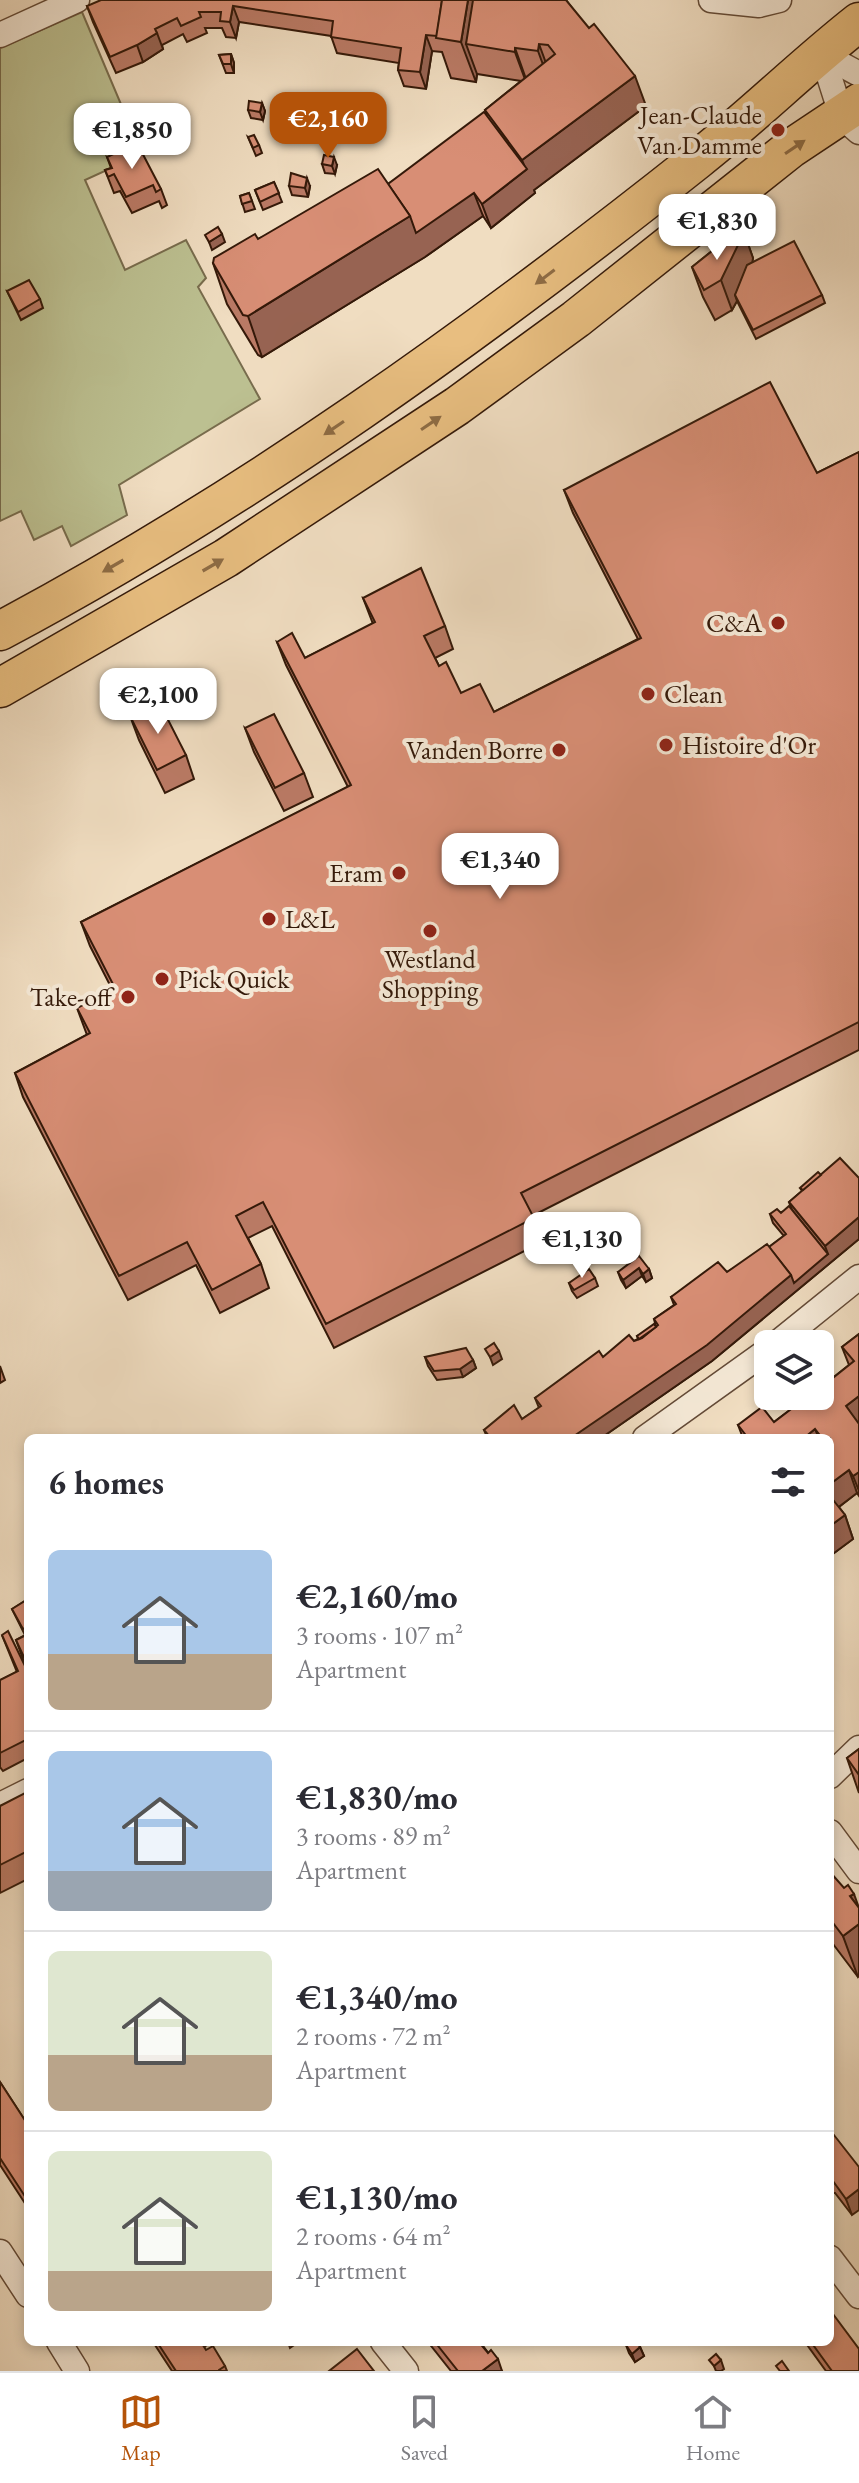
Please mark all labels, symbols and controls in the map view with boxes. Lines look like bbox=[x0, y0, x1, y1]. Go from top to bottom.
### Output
pin: €2,160 bbox=[263, 92, 393, 160]
place label: Jean-Claude Van Damme bbox=[637, 98, 762, 162]
text: €2,160 bbox=[288, 101, 368, 135]
pin: €1,850 bbox=[67, 103, 197, 171]
text: €1,850 bbox=[92, 112, 172, 146]
marker: Jean-Claude Van Damme bbox=[769, 121, 787, 139]
one-way arrow bbox=[784, 140, 806, 155]
pin: €1,830 bbox=[652, 194, 782, 262]
text: €1,830 bbox=[677, 203, 757, 237]
one-way arrow bbox=[535, 269, 556, 285]
one-way arrow bbox=[420, 416, 442, 431]
one-way arrow bbox=[323, 421, 345, 435]
one-way arrow bbox=[202, 558, 224, 572]
one-way arrow bbox=[102, 559, 124, 573]
place label: C&A bbox=[706, 606, 763, 640]
marker: C&A bbox=[769, 614, 787, 632]
pin: €2,100 bbox=[93, 668, 223, 736]
text: €2,100 bbox=[118, 677, 198, 711]
place label: Clean bbox=[664, 677, 723, 711]
marker: Clean bbox=[639, 685, 657, 703]
place label: Histoire d'Or bbox=[682, 728, 816, 762]
place label: Vanden Borre bbox=[406, 733, 543, 767]
marker: Histoire d'Or bbox=[657, 736, 675, 754]
marker: Vanden Borre bbox=[550, 741, 568, 759]
pin: €1,340 bbox=[435, 833, 565, 901]
text: €1,340 bbox=[460, 842, 540, 876]
place label: Eram bbox=[329, 856, 383, 890]
marker: Eram bbox=[390, 864, 408, 882]
place label: L&L bbox=[285, 902, 335, 936]
marker: L&L bbox=[260, 910, 278, 928]
marker: Westland Shopping bbox=[421, 922, 439, 940]
place label: Westland Shopping bbox=[382, 942, 479, 1006]
place label: Pick Quick bbox=[178, 962, 290, 996]
marker: Pick Quick bbox=[153, 970, 171, 988]
place label: Take-off bbox=[30, 980, 115, 1014]
marker: Take-off bbox=[119, 988, 137, 1006]
pin: €1,130 bbox=[517, 1212, 647, 1280]
text: €1,130 bbox=[542, 1221, 622, 1255]
map controls bbox=[754, 1330, 834, 1410]
button: layers bbox=[754, 1330, 834, 1410]
text: 6 homes bbox=[48, 1460, 164, 1504]
icon: filters bbox=[766, 1460, 810, 1504]
text: €2,160/mo bbox=[296, 1574, 458, 1618]
icon: home bbox=[112, 1582, 208, 1678]
text: 3 rooms · 107 m² bbox=[296, 1618, 463, 1652]
text: Apartment bbox=[296, 1652, 406, 1686]
text: €1,830/mo bbox=[296, 1775, 458, 1819]
icon: home bbox=[112, 1783, 208, 1879]
text: 3 rooms · 89 m² bbox=[296, 1819, 451, 1853]
text: Apartment bbox=[296, 1853, 406, 1887]
text: €1,340/mo bbox=[296, 1975, 458, 2019]
icon: home bbox=[112, 1983, 208, 2079]
text: 2 rooms · 72 m² bbox=[296, 2019, 451, 2053]
text: Apartment bbox=[296, 2053, 406, 2087]
text: €1,130/mo bbox=[296, 2175, 458, 2219]
icon: home bbox=[112, 2183, 208, 2279]
text: 2 rooms · 64 m² bbox=[296, 2219, 451, 2253]
text: Apartment bbox=[296, 2253, 406, 2287]
tab: Map bbox=[119, 2390, 163, 2467]
tab: Saved bbox=[401, 2390, 448, 2467]
tab: Home bbox=[686, 2390, 740, 2467]

